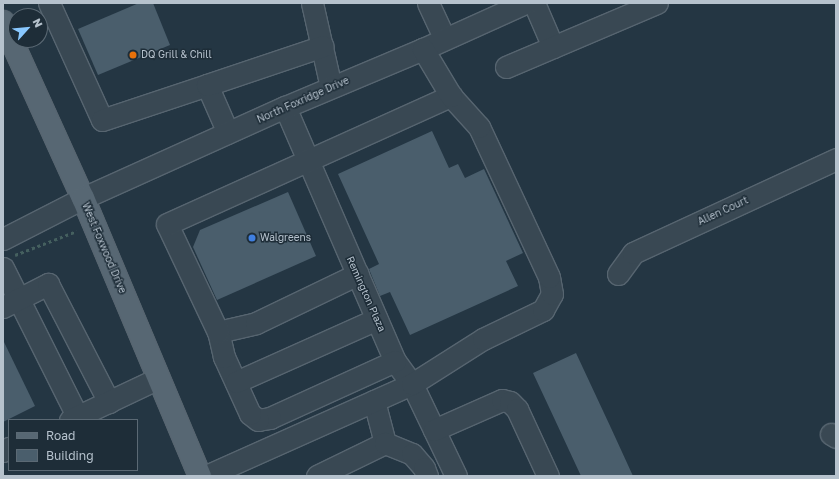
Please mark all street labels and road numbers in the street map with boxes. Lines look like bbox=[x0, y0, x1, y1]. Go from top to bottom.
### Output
street label: North Foxridge Drive bbox=[255, 74, 351, 126]
street label: Allen Court bbox=[696, 194, 750, 228]
street label: West Foxwood Drive bbox=[79, 201, 129, 295]
street label: Remington Plaza bbox=[344, 255, 388, 333]

